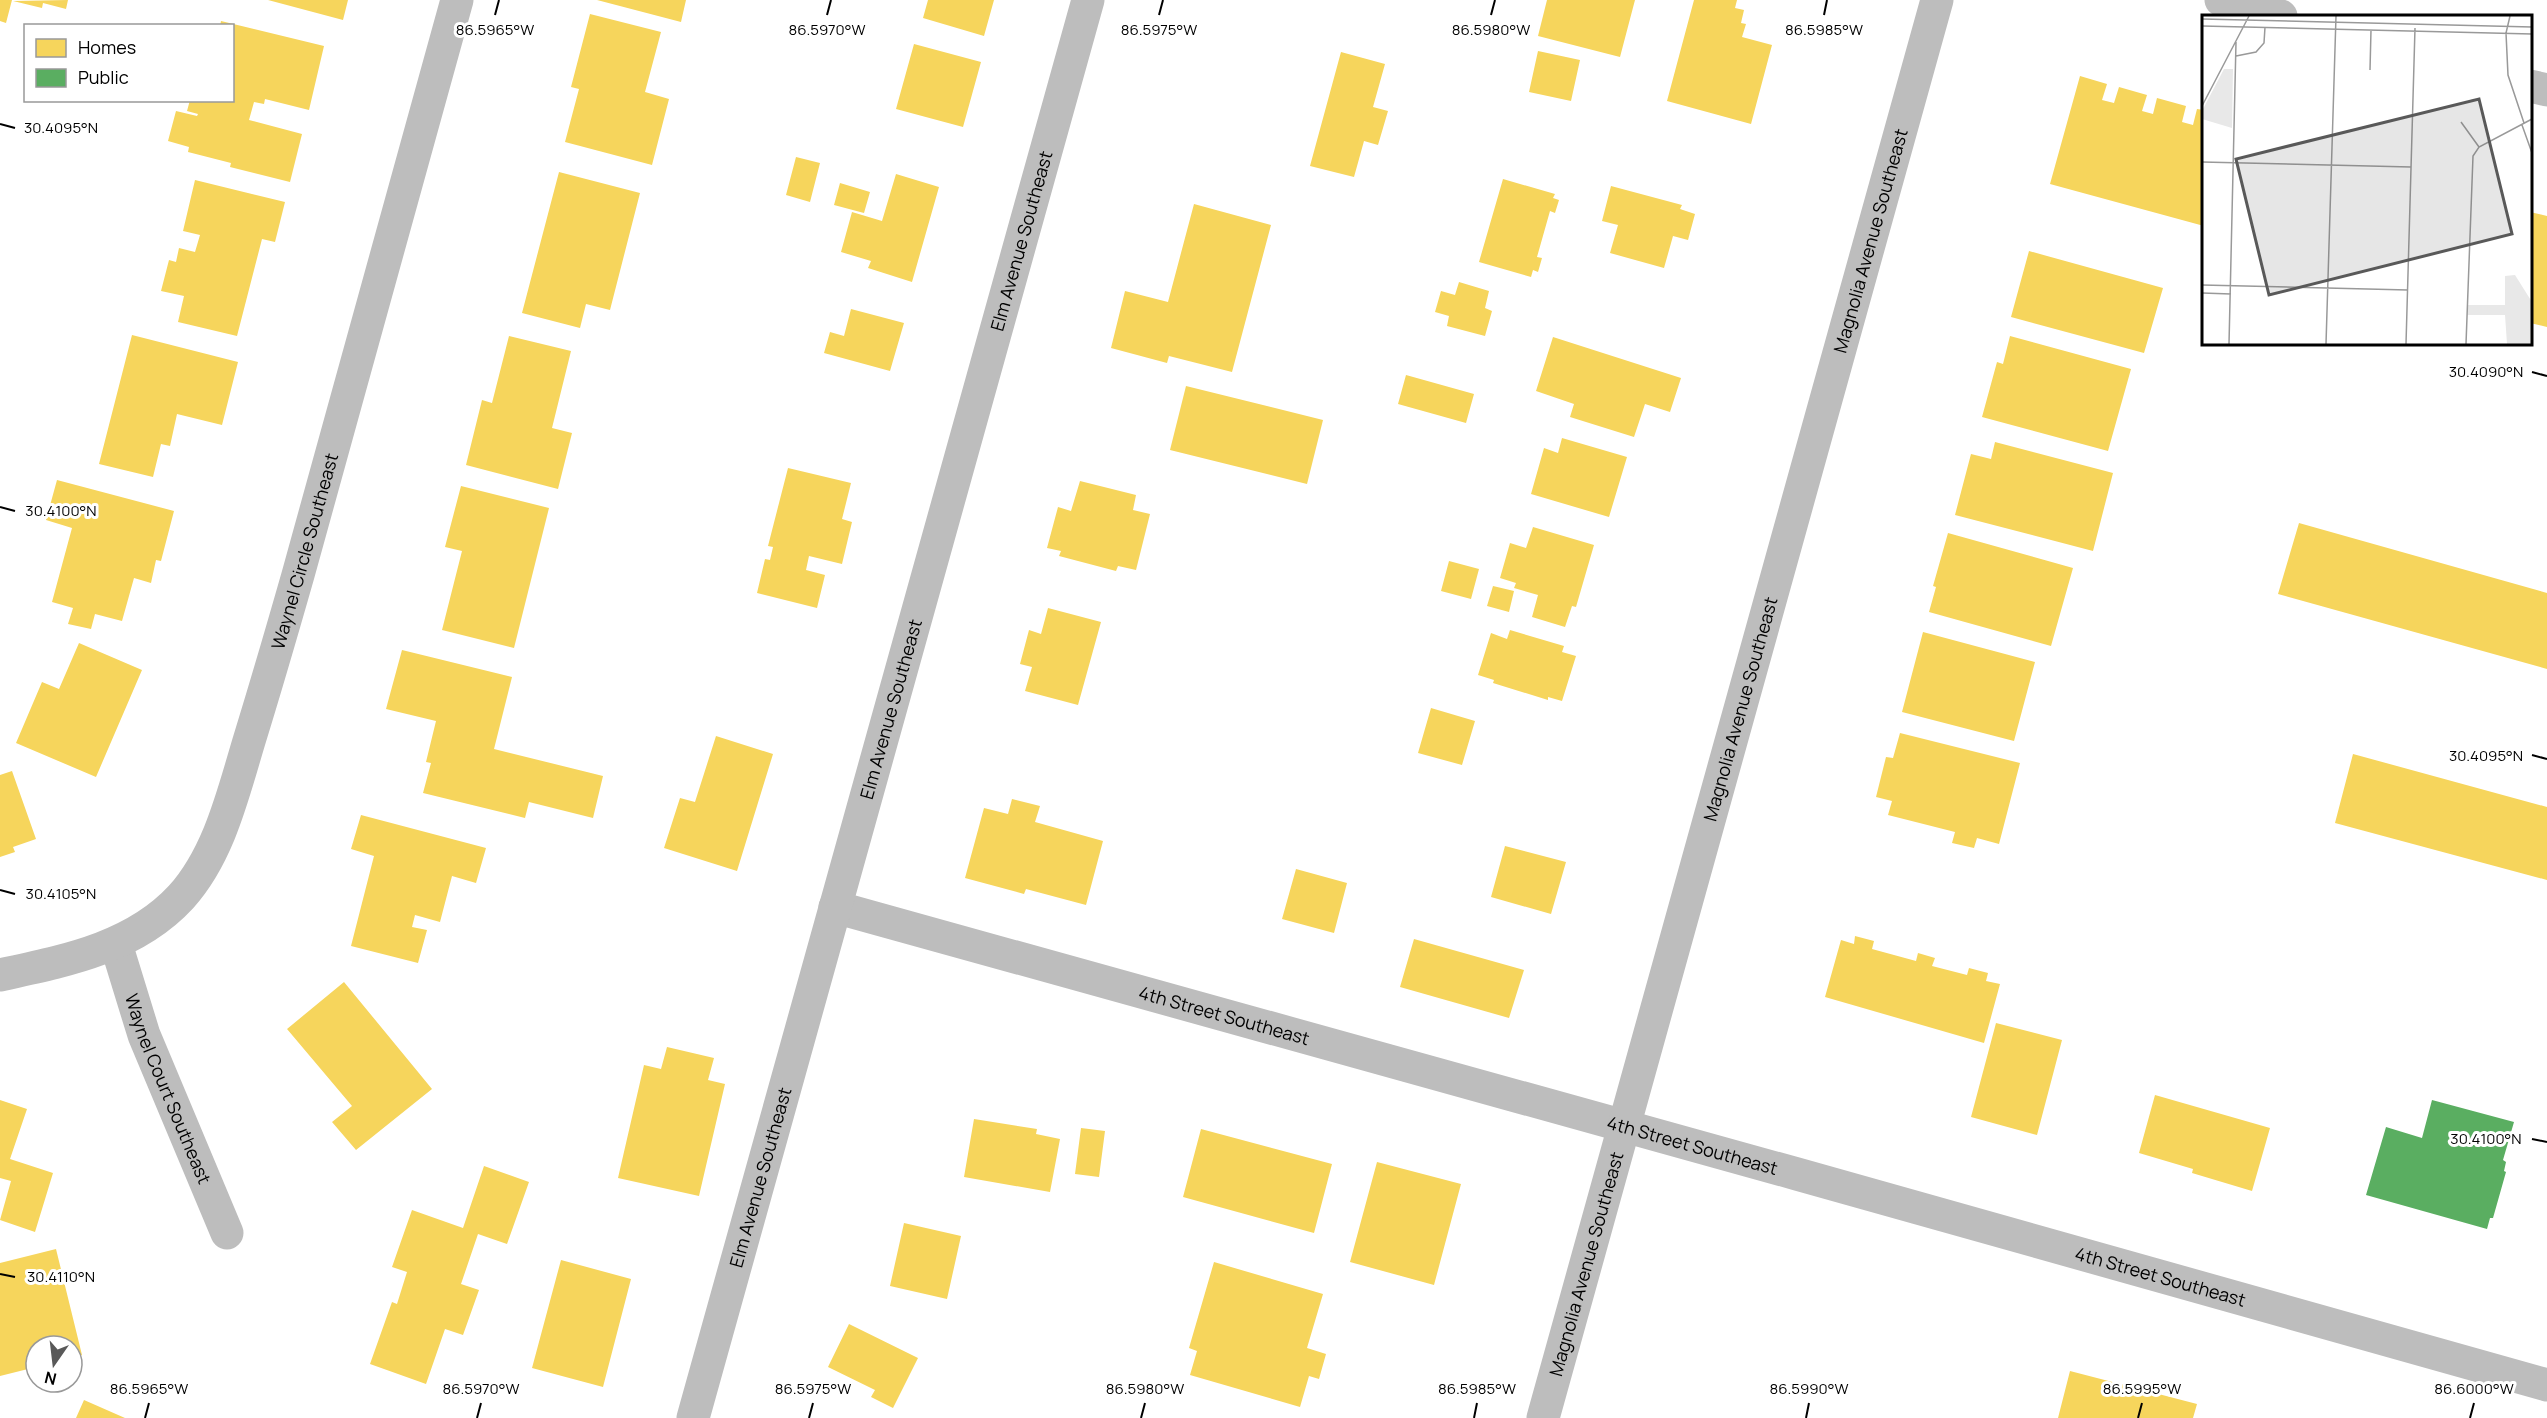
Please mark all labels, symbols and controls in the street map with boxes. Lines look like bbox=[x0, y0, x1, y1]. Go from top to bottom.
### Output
inset map bbox=[2202, 15, 2532, 345]
text: 86.5965°W bbox=[456, 19, 534, 40]
text: 86.5970°W bbox=[788, 19, 866, 40]
text: 86.5975°W bbox=[1121, 19, 1197, 40]
text: 86.5980°W bbox=[1452, 19, 1530, 40]
text: 86.5985°W bbox=[1785, 19, 1863, 40]
legend bbox=[24, 24, 234, 102]
text: Homes bbox=[78, 35, 136, 59]
text: Public bbox=[78, 65, 129, 89]
text: 30.4095°N bbox=[24, 117, 98, 138]
street label: Magnolia Avenue Southeast bbox=[1828, 126, 1913, 355]
street label: Elm Avenue Southeast bbox=[984, 148, 1057, 334]
text: 30.4090°N bbox=[2449, 361, 2523, 382]
street label: Waynel Circle Southeast bbox=[265, 450, 343, 652]
text: 30.4100°N bbox=[25, 500, 97, 521]
street label: Magnolia Avenue Southeast bbox=[1697, 594, 1783, 824]
street label: Elm Avenue Southeast bbox=[854, 616, 927, 802]
text: 30.4095°N bbox=[2449, 745, 2523, 766]
text: 30.4105°N bbox=[26, 883, 96, 904]
street label: 4th Street Southeast bbox=[1136, 980, 1312, 1050]
street label: Waynel Court Southeast bbox=[120, 991, 217, 1187]
street label: Elm Avenue Southeast bbox=[724, 1084, 797, 1270]
street label: 4th Street Southeast bbox=[1605, 1110, 1781, 1180]
text: 30.4100°N bbox=[2450, 1128, 2522, 1149]
street label: Magnolia Avenue Southeast bbox=[1543, 1149, 1628, 1379]
street label: 4th Street Southeast bbox=[2073, 1241, 2249, 1312]
text: 30.4110°N bbox=[27, 1266, 95, 1287]
north arrow bbox=[24, 1334, 84, 1394]
text: N bbox=[42, 1366, 59, 1391]
text: 86.5965°W bbox=[110, 1378, 188, 1399]
text: 86.5970°W bbox=[442, 1378, 520, 1399]
text: 86.5975°W bbox=[775, 1378, 851, 1399]
text: 86.5980°W bbox=[1106, 1378, 1184, 1399]
text: 86.5985°W bbox=[1438, 1378, 1516, 1399]
text: 86.5990°W bbox=[1769, 1378, 1849, 1399]
text: 86.5995°W bbox=[2103, 1378, 2181, 1399]
text: 86.6000°W bbox=[2434, 1378, 2514, 1399]

